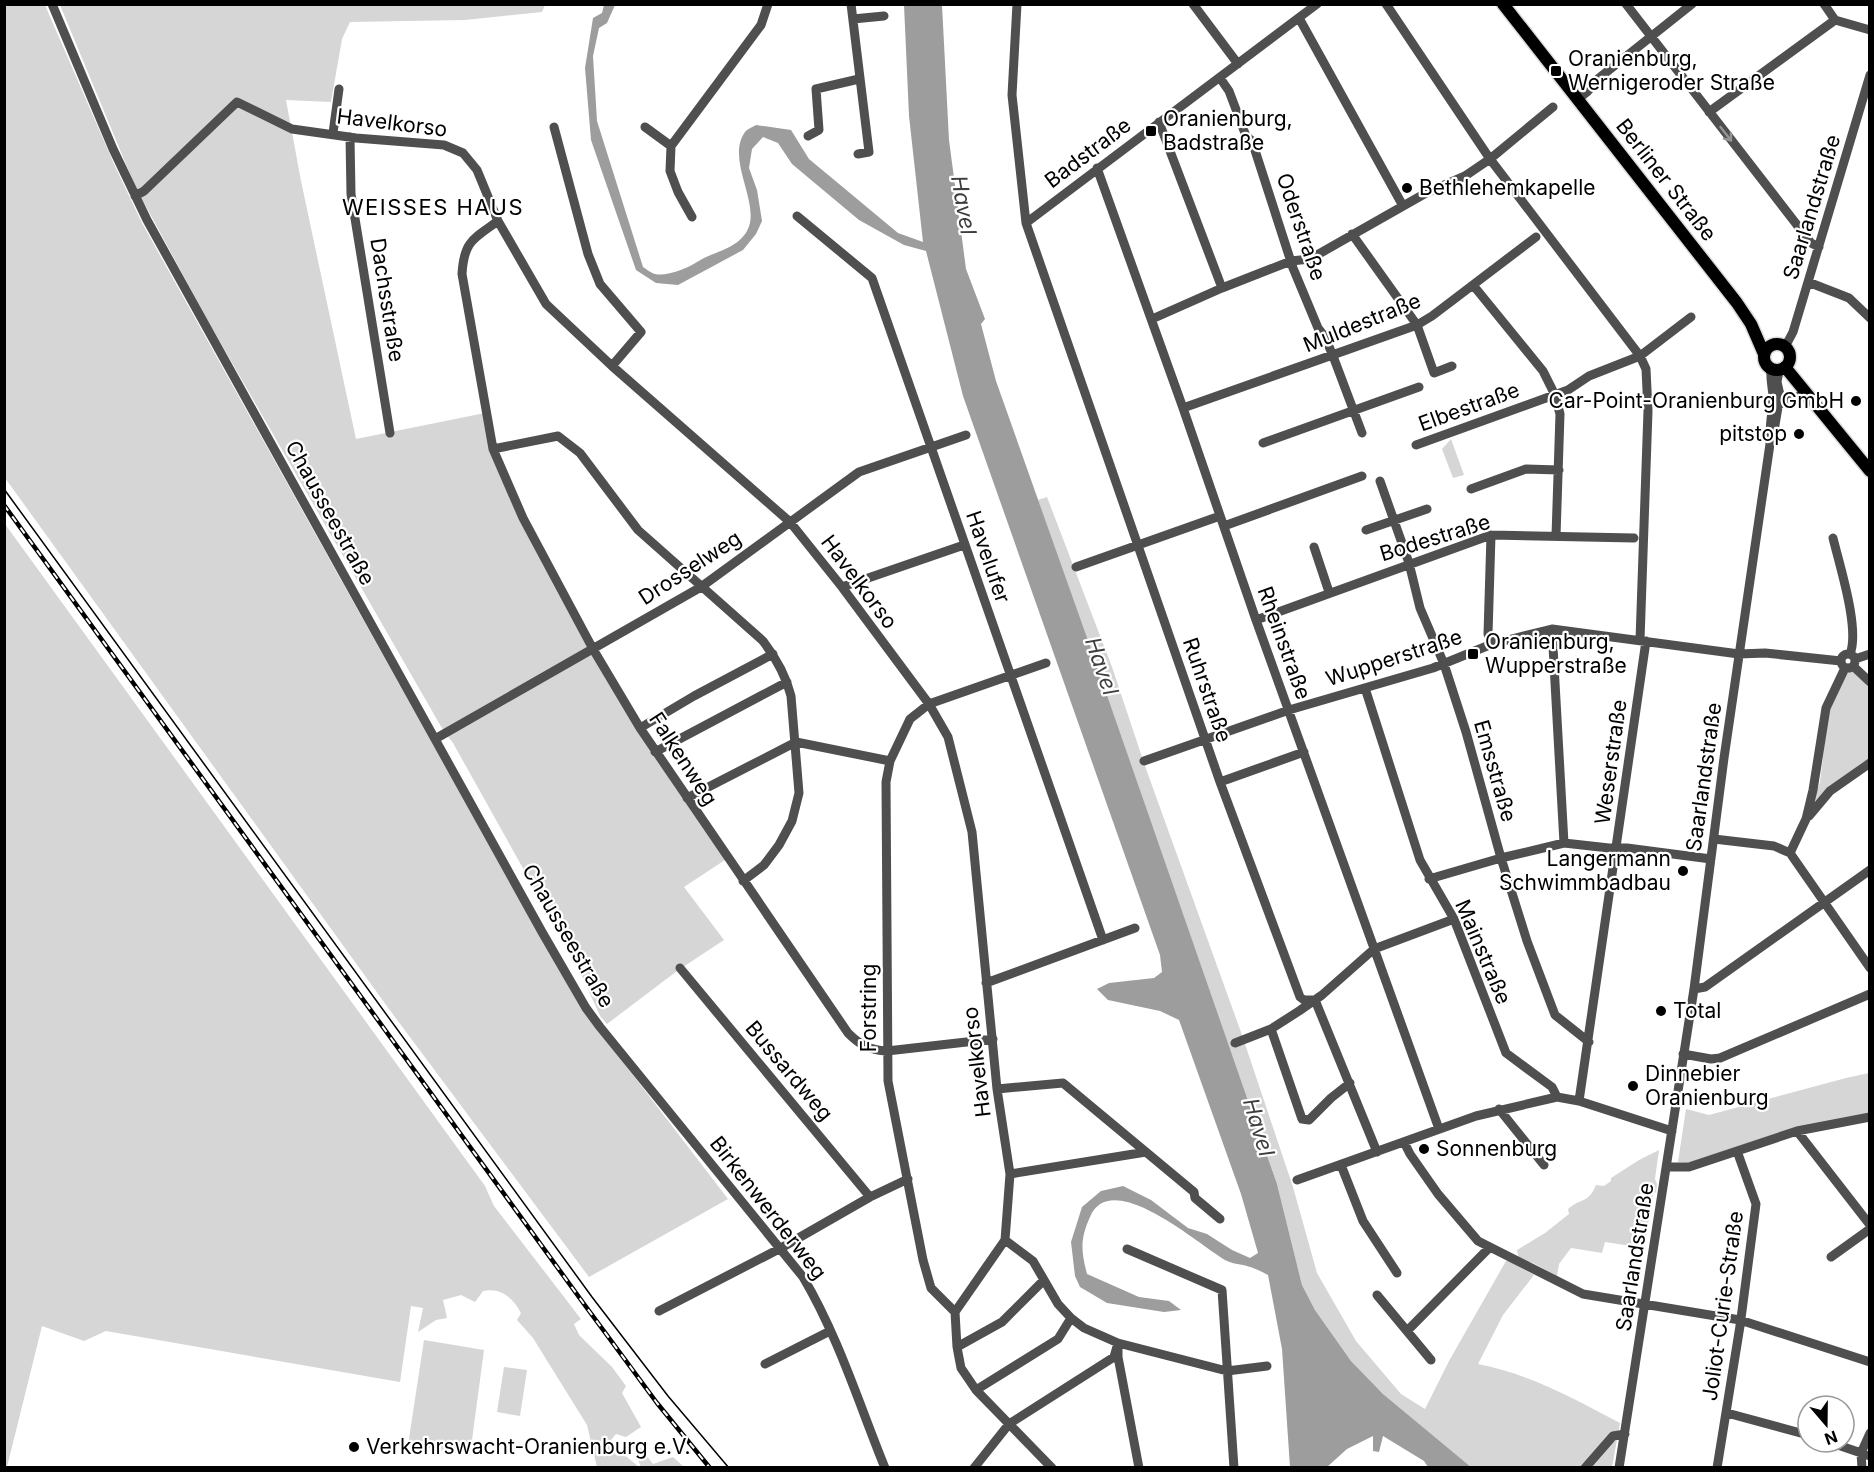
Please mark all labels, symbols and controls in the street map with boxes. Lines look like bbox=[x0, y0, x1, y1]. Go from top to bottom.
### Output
place label: Oranienburg, Wernigeroder Straße bbox=[1568, 46, 1775, 95]
marker: Oranienburg, Wernigeroder Straße bbox=[1549, 64, 1563, 78]
street label: Havelkorso bbox=[335, 103, 449, 142]
place label: Oranienburg, Badstraße bbox=[1163, 106, 1293, 155]
street label: Badstraße bbox=[1040, 112, 1136, 193]
street label: Berliner Straße bbox=[1611, 114, 1722, 246]
marker: Oranienburg, Badstraße bbox=[1144, 124, 1158, 138]
one-way arrow bbox=[1720, 126, 1733, 142]
street label: Saarlandstraße bbox=[1778, 131, 1845, 282]
street label: Oderstraße bbox=[1271, 170, 1332, 284]
water label: Havel bbox=[946, 173, 982, 237]
place label: Bethlehemkapelle bbox=[1419, 175, 1596, 200]
marker: Bethlehemkapelle bbox=[1400, 181, 1414, 195]
district label: WEISSES HAUS bbox=[342, 194, 524, 220]
street label: Dachsstraße bbox=[365, 236, 410, 364]
street label: Muldestraße bbox=[1299, 288, 1424, 357]
street label: Elbestraße bbox=[1415, 377, 1523, 436]
place label: Car-Point-Oranienburg GmbH bbox=[1549, 388, 1844, 413]
marker: Car-Point-Oranienburg GmbH bbox=[1849, 394, 1863, 408]
place label: pitstop bbox=[1719, 421, 1787, 446]
marker: pitstop bbox=[1792, 427, 1806, 441]
street label: Chausseestraße bbox=[280, 436, 381, 589]
street label: Havelufer bbox=[961, 508, 1016, 606]
street label: Bodestraße bbox=[1377, 509, 1493, 566]
street label: Drosselweg bbox=[634, 525, 745, 610]
street label: Havelkorso bbox=[816, 530, 903, 634]
street label: Rheinstraße bbox=[1252, 583, 1316, 703]
street label: Wupperstraße bbox=[1323, 624, 1465, 691]
place label: Oranienburg, Wupperstraße bbox=[1485, 629, 1627, 678]
water label: Havel bbox=[1080, 634, 1124, 699]
street label: Ruhrstraße bbox=[1178, 634, 1237, 745]
marker: Oranienburg, Wupperstraße bbox=[1466, 647, 1480, 661]
street label: Weserstraße bbox=[1589, 698, 1632, 826]
street label: Saarlandstraße bbox=[1681, 701, 1726, 853]
street label: Falkenweg bbox=[644, 707, 723, 810]
street label: Emsstraße bbox=[1469, 717, 1522, 825]
place label: Langermann Schwimmbadbau bbox=[1499, 846, 1671, 895]
street label: Chausseestraße bbox=[517, 860, 620, 1012]
marker: Langermann Schwimmbadbau bbox=[1676, 864, 1690, 878]
street label: Mainstraße bbox=[1450, 896, 1517, 1008]
street label: Forstring bbox=[856, 964, 881, 1052]
place label: Total bbox=[1673, 998, 1721, 1023]
marker: Total bbox=[1654, 1004, 1668, 1018]
street label: Havelkorso bbox=[957, 1005, 996, 1119]
street label: Bussardweg bbox=[740, 1016, 838, 1126]
place label: Dinnebier Oranienburg bbox=[1645, 1061, 1769, 1110]
marker: Dinnebier Oranienburg bbox=[1626, 1079, 1640, 1093]
water label: Havel bbox=[1238, 1095, 1280, 1160]
street label: Birkenwerderweg bbox=[705, 1131, 832, 1284]
place label: Sonnenburg bbox=[1436, 1136, 1557, 1161]
marker: Sonnenburg bbox=[1417, 1142, 1431, 1156]
street label: Saarlandstraße bbox=[1610, 1181, 1659, 1333]
street label: Joliot-Curie-Straße bbox=[1697, 1209, 1748, 1403]
north arrow bbox=[1796, 1394, 1856, 1454]
text: N bbox=[1822, 1427, 1840, 1450]
place label: Verkehrswacht-Oranienburg e.V. bbox=[366, 1434, 690, 1459]
marker: Verkehrswacht-Oranienburg e.V. bbox=[347, 1440, 361, 1454]

